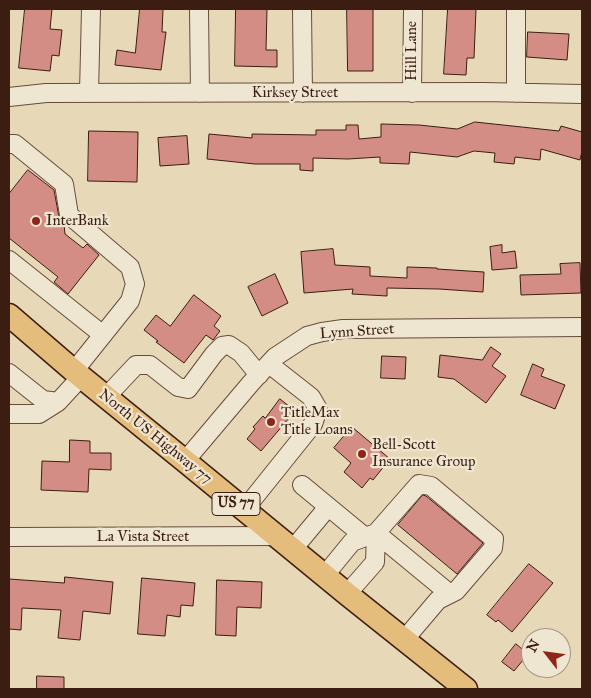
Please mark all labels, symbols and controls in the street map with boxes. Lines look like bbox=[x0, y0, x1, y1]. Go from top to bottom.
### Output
street label: Hill Lane bbox=[403, 21, 421, 81]
street label: Kirksey Street bbox=[252, 84, 338, 102]
place label: InterBank bbox=[46, 212, 109, 230]
marker: InterBank bbox=[30, 215, 42, 227]
street label: Lynn Street bbox=[319, 320, 395, 344]
street label: North US Highway 77 bbox=[95, 386, 215, 488]
place label: TitleMax Title Loans bbox=[281, 404, 353, 439]
marker: TitleMax Title Loans bbox=[265, 416, 277, 428]
place label: Bell-Scott Insurance Group bbox=[372, 436, 476, 471]
marker: Bell-Scott Insurance Group bbox=[356, 448, 368, 460]
road number: US 77 bbox=[212, 492, 260, 516]
street label: La Vista Street bbox=[97, 528, 189, 546]
north arrow bbox=[521, 628, 571, 678]
text: N bbox=[523, 636, 544, 655]

